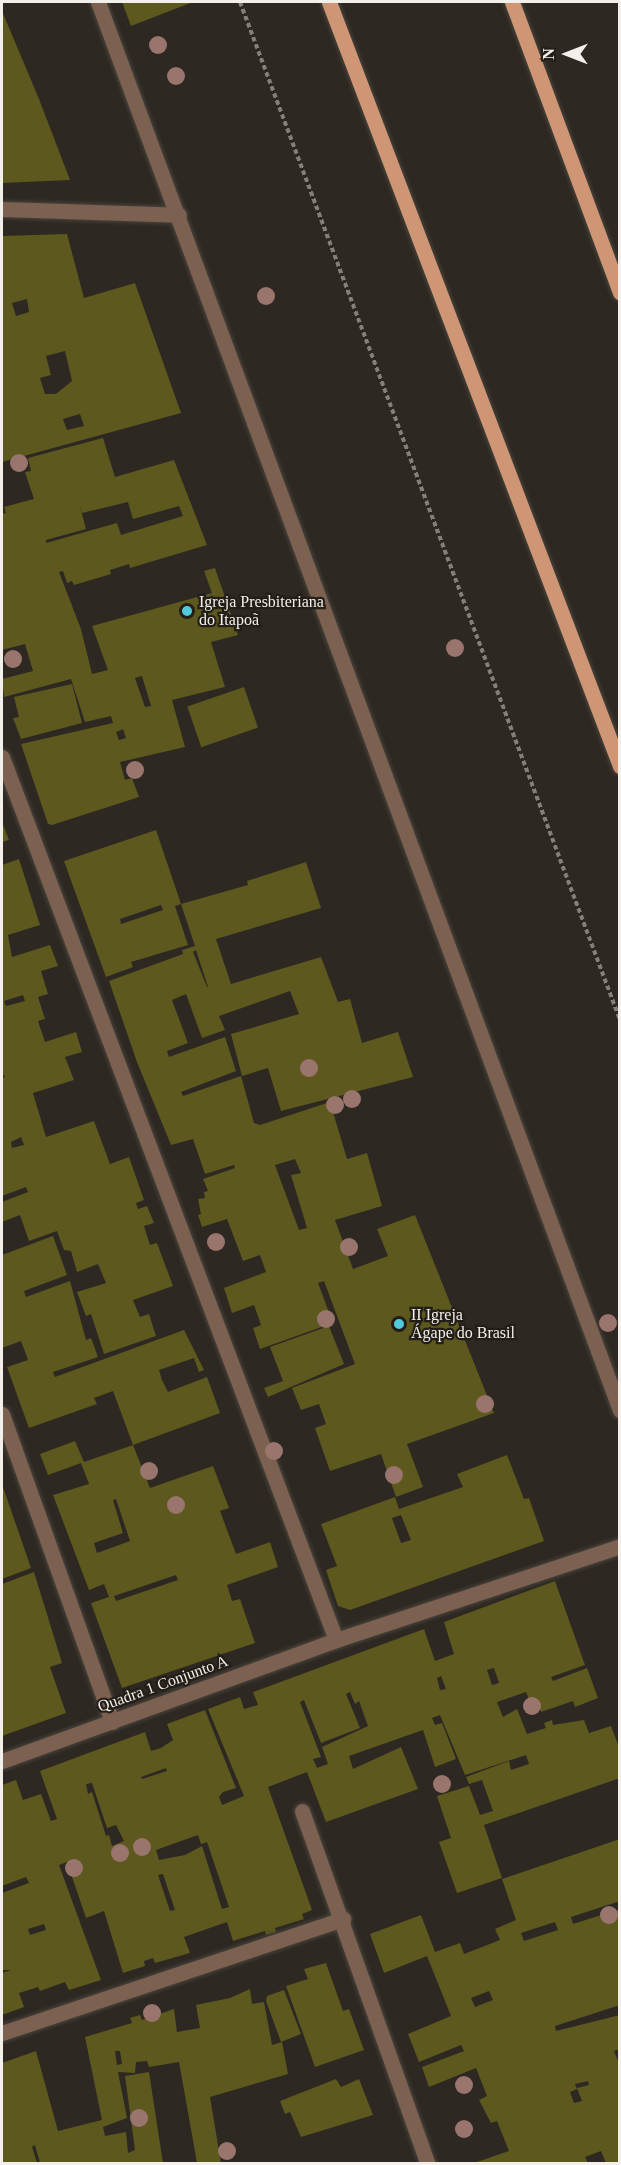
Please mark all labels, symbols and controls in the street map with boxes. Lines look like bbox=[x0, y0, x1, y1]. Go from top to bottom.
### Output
north arrow bbox=[537, 24, 597, 84]
text: N bbox=[540, 48, 557, 60]
place label: Igreja Presbiteriana do Itapoã bbox=[199, 592, 324, 630]
marker: Igreja Presbiteriana do Itapoã bbox=[180, 604, 194, 618]
place label: II Igreja Ágape do Brasil bbox=[411, 1305, 515, 1343]
marker: II Igreja Ágape do Brasil bbox=[392, 1317, 406, 1331]
street label: Quadra 1 Conjunto A bbox=[95, 1651, 231, 1717]

